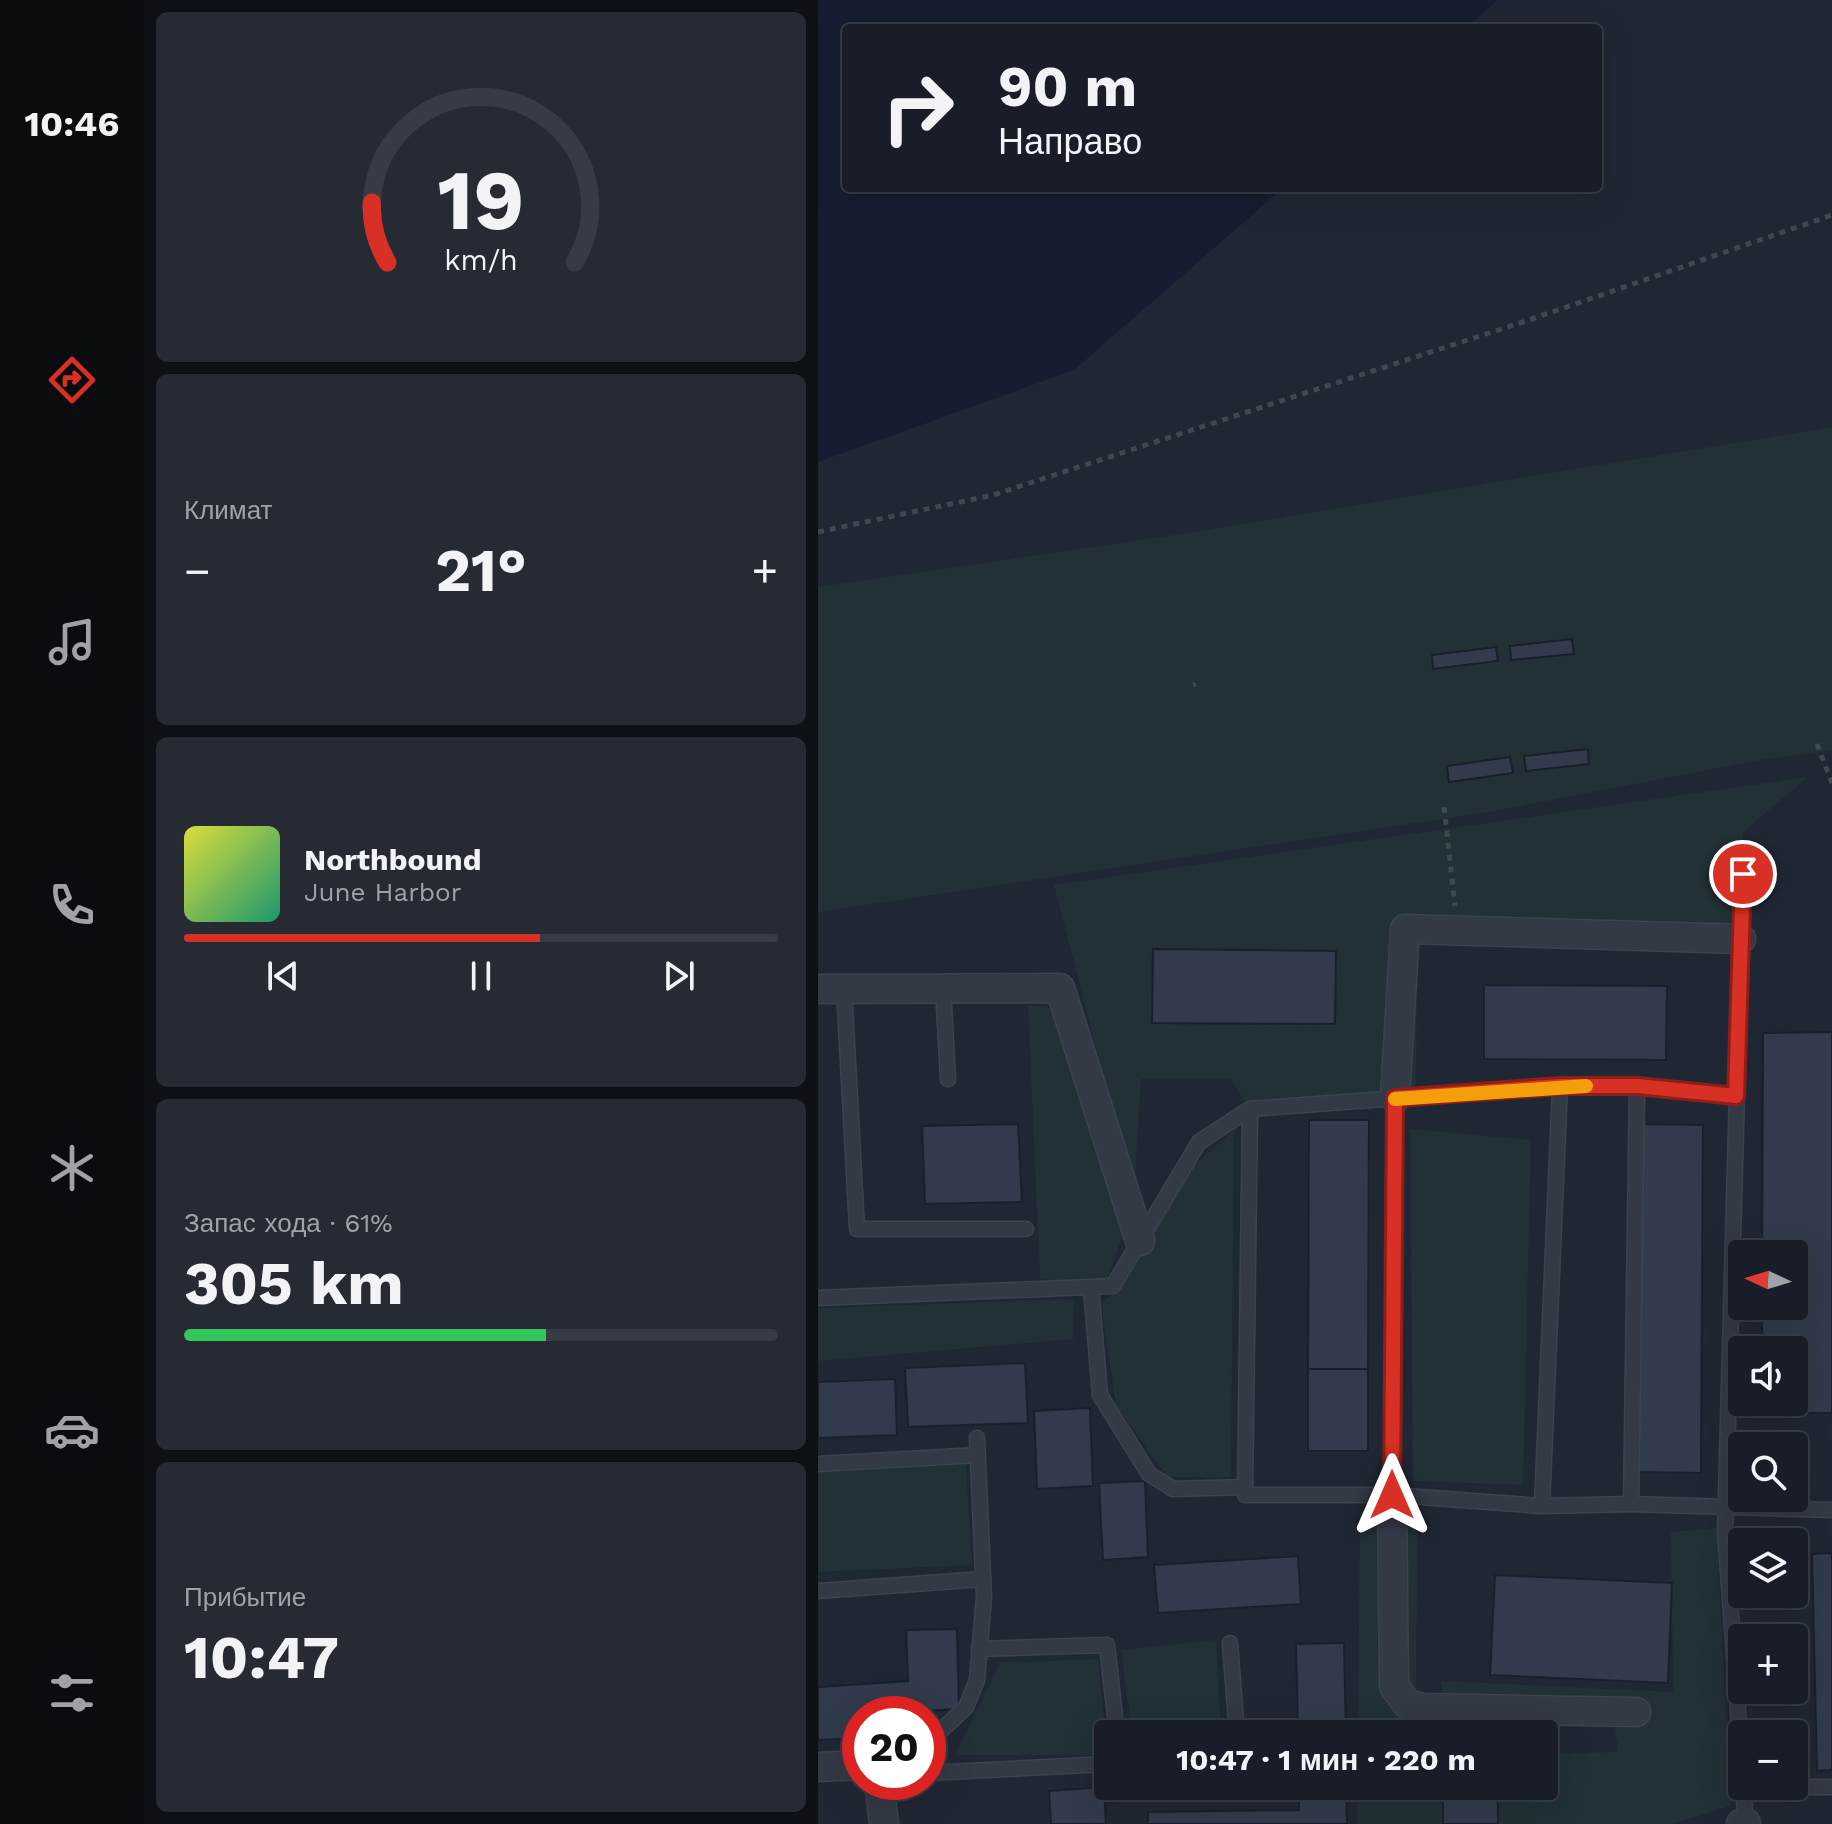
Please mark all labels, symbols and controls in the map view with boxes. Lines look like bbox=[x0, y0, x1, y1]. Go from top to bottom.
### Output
text: 90 m bbox=[998, 54, 1137, 120]
icon: right bbox=[866, 56, 970, 160]
text: 10:46 bbox=[24, 103, 120, 145]
text: Направо bbox=[998, 121, 1142, 163]
text: 19 bbox=[437, 152, 525, 249]
text: km/h bbox=[444, 243, 518, 277]
icon: directions bbox=[44, 352, 100, 408]
text: Климат bbox=[184, 495, 273, 525]
text: 21° bbox=[435, 535, 527, 606]
text: − bbox=[184, 545, 211, 597]
text: + bbox=[751, 545, 778, 597]
icon: music bbox=[44, 614, 100, 670]
pin bbox=[1709, 840, 1777, 908]
text: Northbound bbox=[304, 842, 481, 877]
icon: arrive bbox=[1721, 852, 1765, 896]
icon: phone bbox=[44, 877, 100, 933]
text: June Harbor bbox=[304, 877, 461, 907]
icon: previous bbox=[261, 954, 305, 998]
icon: pause bbox=[459, 954, 503, 998]
icon: next bbox=[657, 954, 701, 998]
icon: climate bbox=[44, 1140, 100, 1196]
text: Запас хода · 61% bbox=[184, 1208, 393, 1238]
north arrow bbox=[1728, 1240, 1808, 1320]
map controls bbox=[1728, 1240, 1808, 1800]
text: 305 km bbox=[184, 1248, 404, 1319]
button: sound bbox=[1728, 1336, 1808, 1416]
icon: car bbox=[44, 1402, 100, 1458]
button: search bbox=[1728, 1432, 1808, 1512]
position arrow bbox=[1350, 1453, 1434, 1537]
button: layers bbox=[1728, 1528, 1808, 1608]
text: Прибытие bbox=[184, 1582, 306, 1612]
text: 10:47 bbox=[184, 1622, 339, 1693]
button: + bbox=[1728, 1624, 1808, 1704]
icon: filters bbox=[44, 1665, 100, 1721]
speed limit sign: 20 bbox=[842, 1696, 946, 1800]
button: − bbox=[1728, 1720, 1808, 1800]
text: 10:47 · 1 мин · 220 m bbox=[1176, 1742, 1476, 1777]

